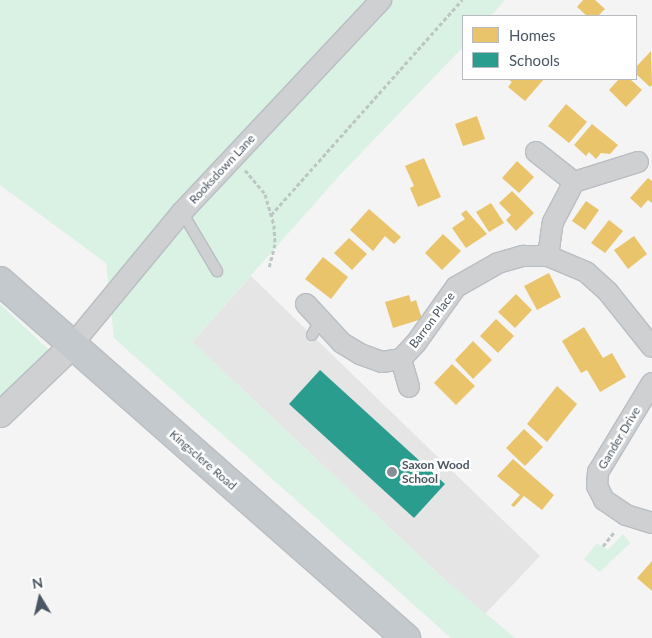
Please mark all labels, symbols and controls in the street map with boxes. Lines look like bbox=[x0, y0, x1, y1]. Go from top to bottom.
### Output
legend bbox=[462, 15, 637, 80]
text: Homes bbox=[509, 26, 555, 44]
text: Schools bbox=[509, 51, 560, 69]
street label: Rooksdown Lane bbox=[186, 131, 258, 207]
street label: Barron Place bbox=[406, 289, 458, 351]
street label: Gander Drive bbox=[595, 404, 643, 472]
street label: Kingsclere Road bbox=[167, 427, 239, 493]
place label: Saxon Wood School bbox=[402, 458, 470, 486]
marker: Saxon Wood School bbox=[386, 466, 398, 478]
north arrow bbox=[15, 573, 65, 623]
text: N bbox=[31, 573, 44, 592]

